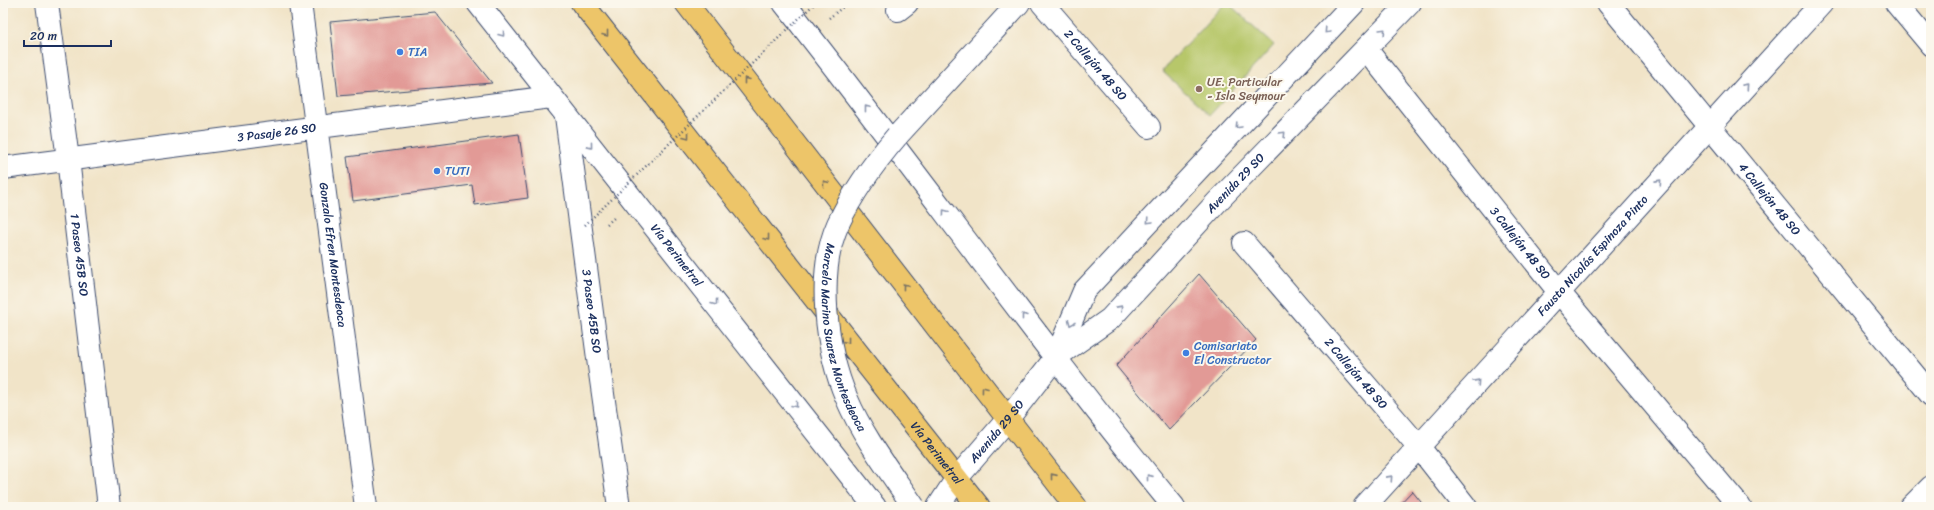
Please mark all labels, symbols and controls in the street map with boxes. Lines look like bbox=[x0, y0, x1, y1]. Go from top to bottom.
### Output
scale bar bbox=[24, 22, 111, 48]
street label: 2 Callejón 48 SO bbox=[1058, 24, 1133, 106]
text: 20 m bbox=[30, 25, 57, 47]
one-way arrow bbox=[1325, 27, 1332, 34]
one-way arrow bbox=[1378, 28, 1386, 36]
one-way arrow bbox=[498, 29, 505, 36]
one-way arrow bbox=[602, 29, 609, 36]
place label: TIA bbox=[408, 41, 427, 63]
marker: TIA bbox=[395, 47, 405, 57]
place label: UE. Particular - Isla Seymour bbox=[1207, 71, 1286, 107]
one-way arrow bbox=[743, 78, 750, 85]
one-way arrow bbox=[1741, 83, 1749, 91]
marker: UE. Particular - Isla Seymour bbox=[1194, 84, 1204, 94]
one-way arrow bbox=[864, 106, 871, 113]
street label: 3 Pasaje 26 SO bbox=[236, 116, 318, 149]
one-way arrow bbox=[1235, 121, 1243, 129]
one-way arrow bbox=[1278, 131, 1286, 139]
one-way arrow bbox=[682, 132, 689, 139]
one-way arrow bbox=[585, 142, 592, 149]
street label: Avenida 29 SO bbox=[1200, 147, 1270, 219]
street label: 4 Callejón 48 SO bbox=[1733, 157, 1807, 241]
place label: TUTI bbox=[445, 160, 470, 182]
marker: TUTI bbox=[432, 166, 442, 176]
one-way arrow bbox=[1654, 179, 1661, 187]
one-way arrow bbox=[823, 180, 830, 187]
street label: Gonzalo Efren Montesdeoca bbox=[313, 181, 353, 329]
street label: Fausto Nicolás Espinoza Pinto bbox=[1531, 190, 1654, 321]
street label: 3 Callejón 48 SO bbox=[1484, 202, 1557, 285]
one-way arrow bbox=[943, 209, 950, 216]
street label: 1 Paseo 45B SO bbox=[64, 212, 95, 298]
one-way arrow bbox=[1146, 216, 1154, 224]
street label: Vía Perimetral bbox=[645, 219, 709, 292]
one-way arrow bbox=[762, 234, 769, 241]
street label: Marcelo Marino Suarez Montesdeoca bbox=[815, 241, 873, 437]
street label: 3 Paseo 45B SO bbox=[575, 268, 608, 355]
one-way arrow bbox=[903, 283, 910, 290]
one-way arrow bbox=[710, 298, 717, 305]
one-way arrow bbox=[1116, 306, 1123, 313]
one-way arrow bbox=[1021, 313, 1028, 320]
one-way arrow bbox=[1067, 319, 1075, 326]
street label: 2 Callejón 48 SO bbox=[1319, 333, 1393, 415]
place label: Comisariato El Constructor bbox=[1194, 335, 1272, 371]
one-way arrow bbox=[842, 336, 849, 343]
marker: Comisariato El Constructor bbox=[1181, 348, 1191, 358]
one-way arrow bbox=[1473, 379, 1480, 387]
one-way arrow bbox=[982, 386, 989, 393]
street label: Avenida 29 SO bbox=[963, 394, 1030, 469]
one-way arrow bbox=[791, 400, 798, 407]
street label: Vía Perimetral bbox=[905, 417, 969, 490]
one-way arrow bbox=[1050, 473, 1057, 481]
one-way arrow bbox=[1147, 474, 1154, 481]
one-way arrow bbox=[1385, 475, 1393, 483]

